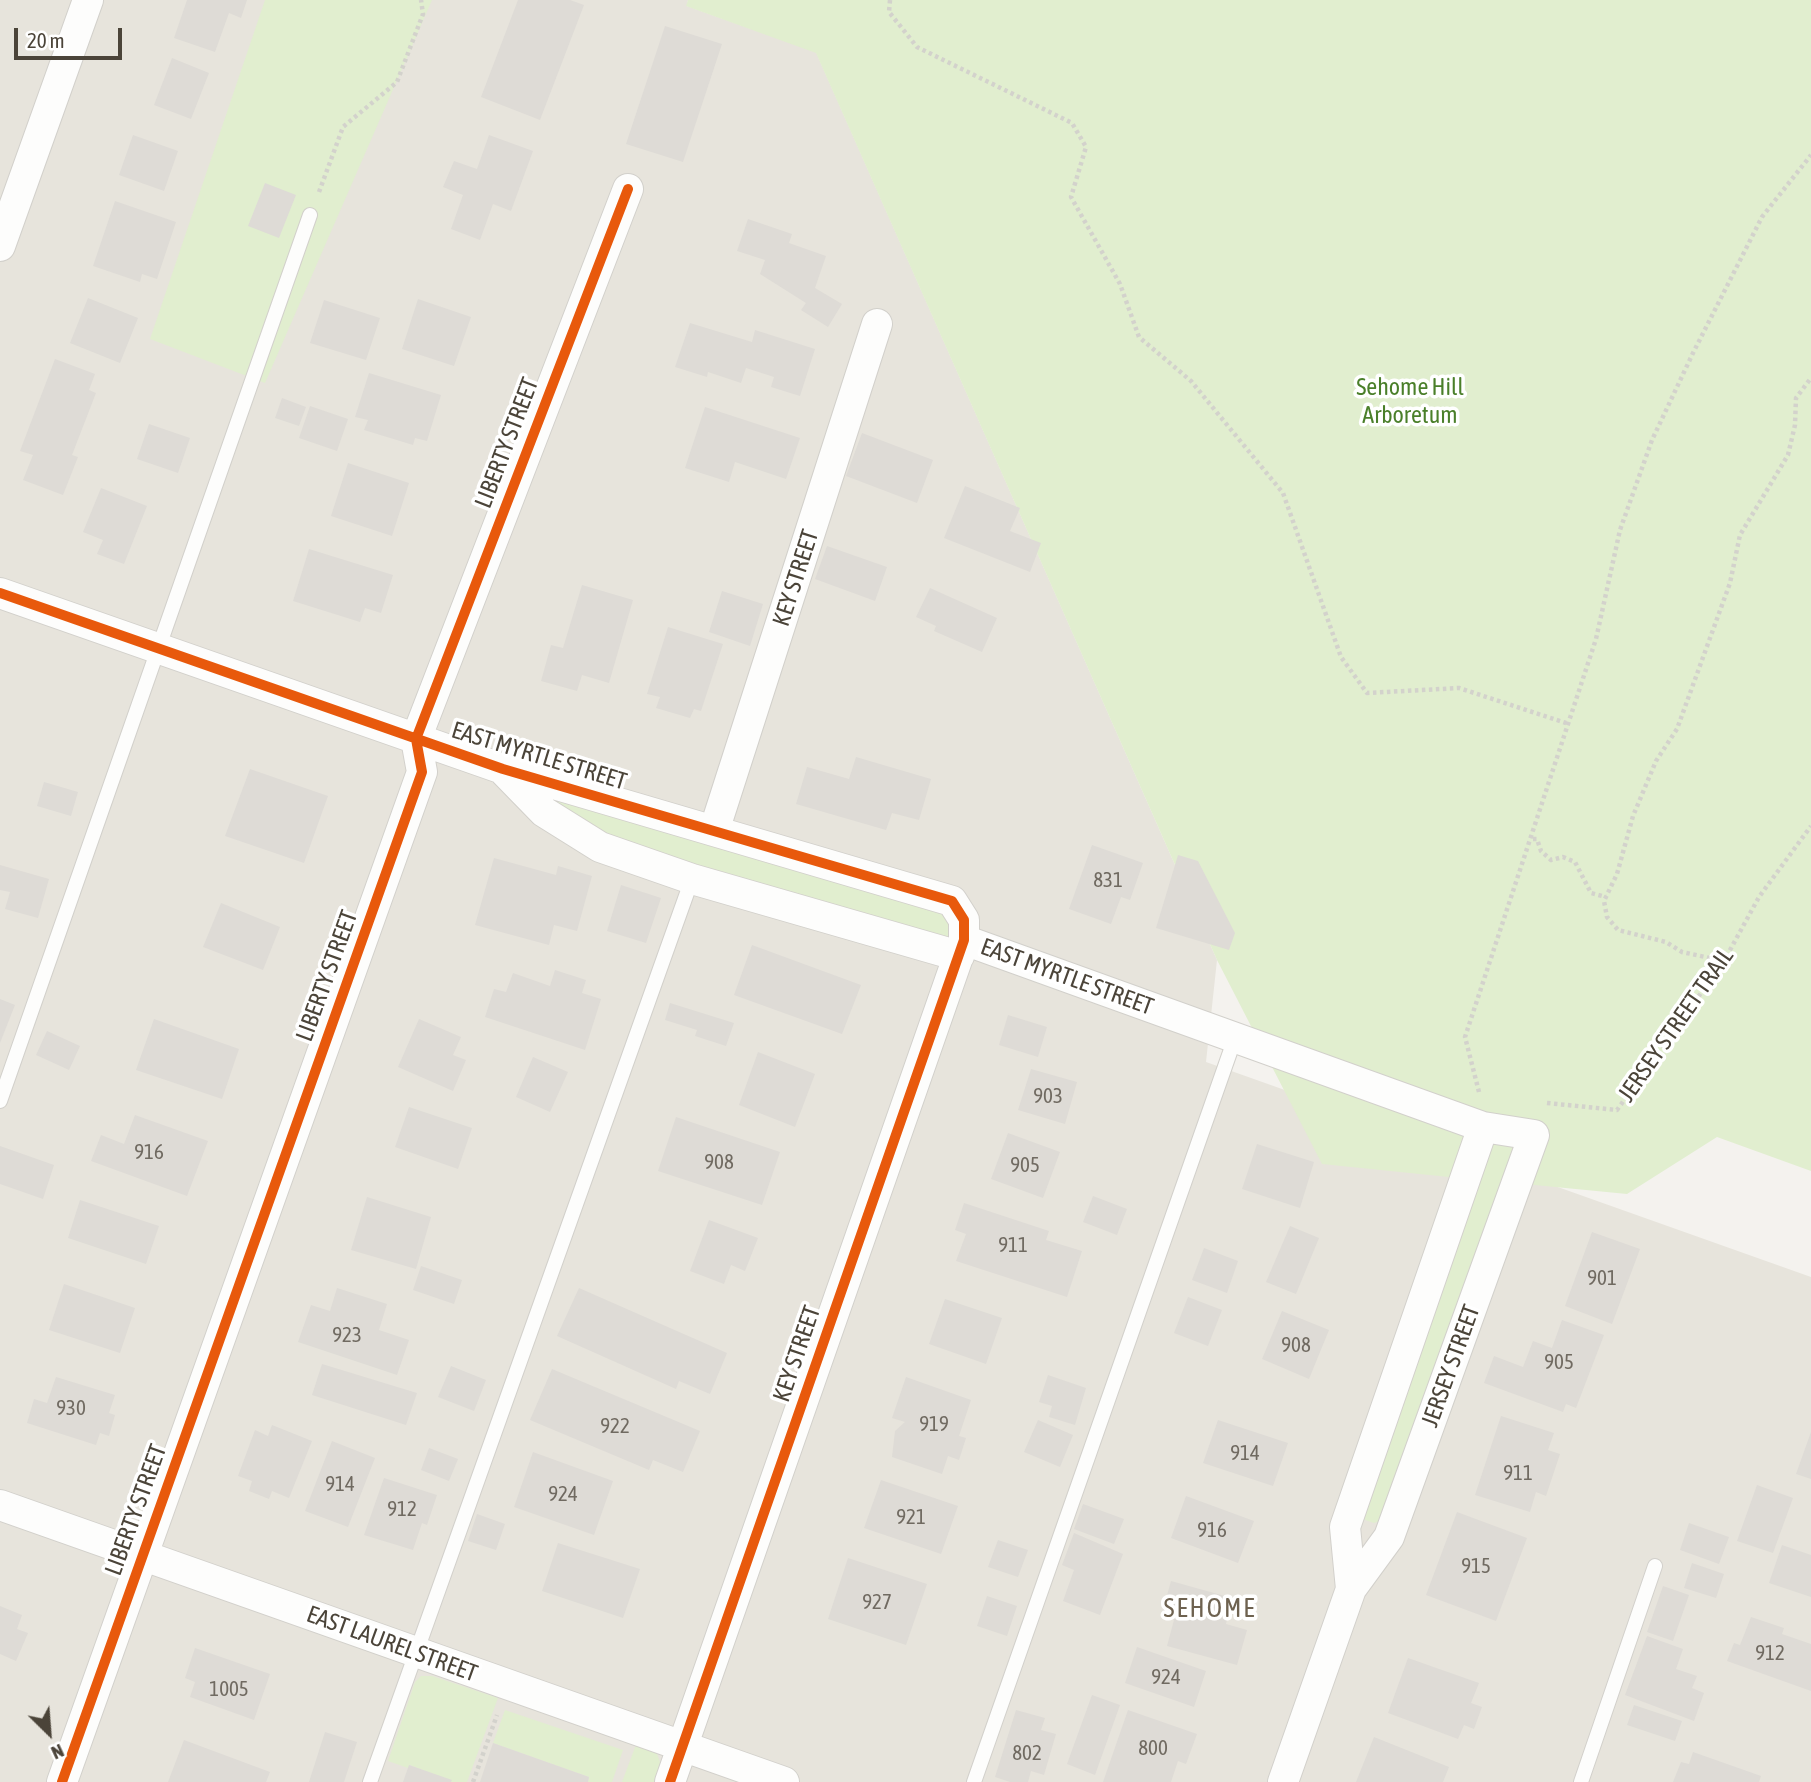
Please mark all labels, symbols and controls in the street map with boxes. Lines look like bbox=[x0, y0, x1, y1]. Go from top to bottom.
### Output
scale bar bbox=[18, 14, 126, 58]
text: 20 m bbox=[27, 28, 65, 52]
park label: Sehome Hill Arboretum bbox=[1356, 373, 1464, 429]
street label: LIBERTY STREET bbox=[469, 374, 545, 512]
street label: KEY STREET bbox=[767, 526, 825, 630]
street label: EAST MYRTLE STREET bbox=[448, 716, 630, 796]
house number: 831 bbox=[1093, 867, 1123, 893]
street label: LIBERTY STREET bbox=[290, 907, 364, 1045]
street label: EAST MYRTLE STREET bbox=[977, 932, 1157, 1022]
street label: JERSEY STREET TRAIL bbox=[1612, 943, 1740, 1107]
house number: 903 bbox=[1033, 1083, 1063, 1109]
house number: 916 bbox=[134, 1139, 164, 1165]
house number: 908 bbox=[704, 1149, 734, 1175]
house number: 905 bbox=[1010, 1152, 1040, 1178]
house number: 911 bbox=[998, 1232, 1028, 1258]
house number: 901 bbox=[1587, 1265, 1617, 1291]
street label: JERSEY STREET bbox=[1416, 1301, 1486, 1431]
street label: KEY STREET bbox=[767, 1302, 827, 1406]
house number: 923 bbox=[332, 1322, 362, 1348]
house number: 908 bbox=[1281, 1332, 1311, 1358]
house number: 905 bbox=[1544, 1349, 1574, 1375]
house number: 930 bbox=[56, 1395, 86, 1421]
house number: 919 bbox=[919, 1411, 949, 1437]
house number: 922 bbox=[600, 1413, 630, 1439]
house number: 914 bbox=[1230, 1440, 1260, 1466]
street label: LIBERTY STREET bbox=[99, 1441, 173, 1579]
house number: 911 bbox=[1503, 1460, 1533, 1486]
house number: 914 bbox=[325, 1471, 355, 1497]
house number: 924 bbox=[548, 1481, 578, 1507]
house number: 912 bbox=[387, 1496, 417, 1522]
house number: 921 bbox=[896, 1504, 926, 1530]
house number: 916 bbox=[1197, 1517, 1227, 1543]
house number: 915 bbox=[1461, 1553, 1491, 1579]
house number: 927 bbox=[862, 1589, 892, 1615]
district label: SEHOME bbox=[1164, 1593, 1256, 1625]
street label: EAST LAUREL STREET bbox=[303, 1600, 481, 1688]
house number: 912 bbox=[1755, 1640, 1785, 1666]
house number: 924 bbox=[1151, 1664, 1181, 1690]
house number: 1005 bbox=[209, 1676, 249, 1702]
north arrow bbox=[14, 1698, 84, 1768]
house number: 800 bbox=[1138, 1735, 1168, 1761]
text: N bbox=[48, 1740, 68, 1764]
house number: 802 bbox=[1012, 1740, 1042, 1766]

